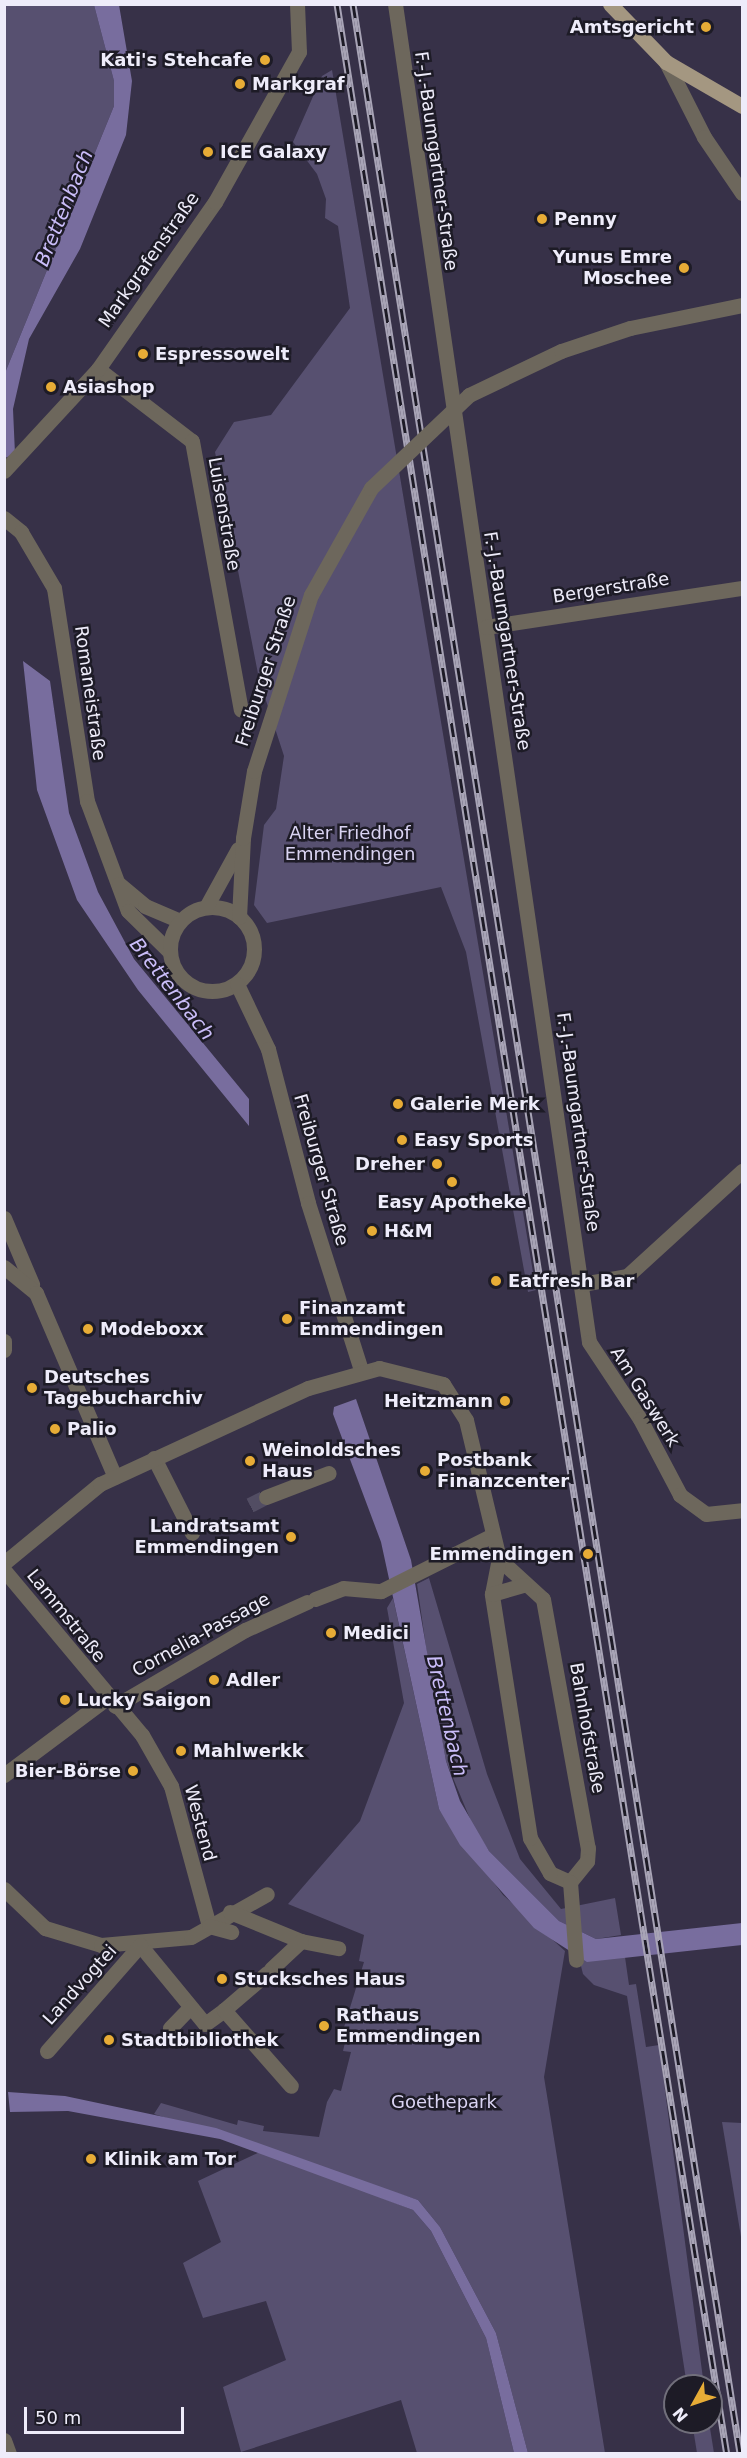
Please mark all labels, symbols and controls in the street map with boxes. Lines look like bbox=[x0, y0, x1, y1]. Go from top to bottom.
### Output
place label: Amtsgericht bbox=[570, 16, 694, 38]
marker: Amtsgericht bbox=[699, 20, 713, 34]
place label: Kati's Stehcafe bbox=[100, 49, 253, 71]
street label: F.-J.-Baumgartner-Straße bbox=[410, 50, 462, 272]
marker: Kati's Stehcafe bbox=[258, 53, 272, 67]
place label: Markgraf bbox=[252, 73, 345, 95]
marker: Markgraf bbox=[233, 77, 247, 91]
place label: ICE Galaxy bbox=[220, 141, 327, 163]
marker: ICE Galaxy bbox=[201, 145, 215, 159]
water label: Brettenbach bbox=[30, 146, 98, 270]
street label: Markgrafenstraße bbox=[94, 188, 204, 332]
place label: Penny bbox=[554, 208, 617, 230]
marker: Penny bbox=[535, 212, 549, 226]
place label: Yunus Emre Moschee bbox=[553, 247, 672, 290]
marker: Yunus Emre Moschee bbox=[677, 261, 691, 275]
place label: Espressowelt bbox=[155, 343, 289, 365]
marker: Espressowelt bbox=[136, 347, 150, 361]
place label: Asiashop bbox=[63, 376, 155, 398]
marker: Asiashop bbox=[44, 380, 58, 394]
street label: Luisenstraße bbox=[203, 455, 245, 573]
street label: F.-J.-Baumgartner-Straße bbox=[479, 530, 535, 752]
street label: Bergerstraße bbox=[551, 568, 671, 608]
street label: Freiburger Straße bbox=[231, 593, 301, 749]
street label: Romaneistraße bbox=[70, 624, 110, 762]
park label: Alter Friedhof Emmendingen bbox=[285, 823, 415, 866]
water label: Brettenbach bbox=[125, 933, 219, 1045]
street label: F.-J.-Baumgartner-Straße bbox=[552, 1011, 604, 1233]
street label: Freiburger Straße bbox=[289, 1092, 353, 1248]
place label: Galerie Merk bbox=[410, 1093, 540, 1115]
marker: Galerie Merk bbox=[391, 1097, 405, 1111]
place label: Easy Sports bbox=[414, 1129, 534, 1151]
marker: Easy Sports bbox=[395, 1133, 409, 1147]
place label: Dreher bbox=[355, 1153, 425, 1175]
marker: Dreher bbox=[430, 1157, 444, 1171]
marker: Easy Apotheke bbox=[445, 1175, 459, 1189]
place label: Easy Apotheke bbox=[377, 1191, 527, 1213]
place label: H&M bbox=[384, 1220, 433, 1242]
marker: H&M bbox=[365, 1224, 379, 1238]
place label: Eatfresh Bar bbox=[508, 1270, 635, 1292]
marker: Eatfresh Bar bbox=[489, 1274, 503, 1288]
place label: Finanzamt Emmendingen bbox=[299, 1298, 444, 1340]
marker: Finanzamt Emmendingen bbox=[280, 1312, 294, 1326]
place label: Modeboxx bbox=[100, 1318, 204, 1340]
marker: Modeboxx bbox=[81, 1322, 95, 1336]
street label: Am Gaswerk bbox=[606, 1343, 684, 1451]
place label: Deutsches Tagebucharchiv bbox=[44, 1367, 203, 1410]
marker: Deutsches Tagebucharchiv bbox=[25, 1381, 39, 1395]
place label: Heitzmann bbox=[384, 1390, 493, 1412]
marker: Heitzmann bbox=[498, 1394, 512, 1408]
place label: Palio bbox=[67, 1418, 117, 1440]
marker: Palio bbox=[48, 1422, 62, 1436]
place label: Weinoldsches Haus bbox=[262, 1440, 401, 1482]
place label: Postbank Finanzcenter bbox=[437, 1450, 569, 1492]
marker: Weinoldsches Haus bbox=[243, 1454, 257, 1468]
marker: Postbank Finanzcenter bbox=[418, 1464, 432, 1478]
place label: Landratsamt Emmendingen bbox=[134, 1516, 279, 1558]
marker: Landratsamt Emmendingen bbox=[284, 1530, 298, 1544]
place label: Emmendingen bbox=[429, 1543, 574, 1565]
marker: Emmendingen bbox=[579, 1545, 597, 1563]
street label: Lammstraße bbox=[22, 1565, 110, 1667]
street label: Cornelia-Passage bbox=[128, 1588, 274, 1682]
place label: Medici bbox=[343, 1622, 409, 1644]
marker: Medici bbox=[324, 1626, 338, 1640]
water label: Brettenbach bbox=[421, 1653, 473, 1779]
street label: Bahnhofstraße bbox=[565, 1661, 609, 1795]
place label: Adler bbox=[226, 1669, 280, 1691]
marker: Adler bbox=[207, 1673, 221, 1687]
place label: Lucky Saigon bbox=[77, 1689, 211, 1711]
marker: Lucky Saigon bbox=[58, 1693, 72, 1707]
place label: Mahlwerkk bbox=[193, 1740, 304, 1762]
marker: Mahlwerkk bbox=[174, 1744, 188, 1758]
place label: Bier-Börse bbox=[15, 1760, 121, 1782]
marker: Bier-Börse bbox=[126, 1764, 140, 1778]
street label: Westend bbox=[179, 1782, 221, 1864]
street label: Landvogtei bbox=[38, 1941, 122, 2029]
place label: Stucksches Haus bbox=[234, 1968, 405, 1990]
marker: Stucksches Haus bbox=[215, 1972, 229, 1986]
place label: Rathaus Emmendingen bbox=[336, 2005, 481, 2048]
marker: Rathaus Emmendingen bbox=[317, 2019, 331, 2033]
place label: Stadtbibliothek bbox=[121, 2029, 278, 2051]
marker: Stadtbibliothek bbox=[102, 2033, 116, 2047]
park label: Goethepark bbox=[391, 2091, 497, 2113]
place label: Klinik am Tor bbox=[104, 2148, 236, 2170]
marker: Klinik am Tor bbox=[82, 2150, 100, 2168]
north arrow bbox=[663, 2374, 723, 2434]
scale bar bbox=[27, 2395, 188, 2433]
text: N bbox=[669, 2403, 692, 2426]
text: 50 m bbox=[35, 2407, 81, 2428]

